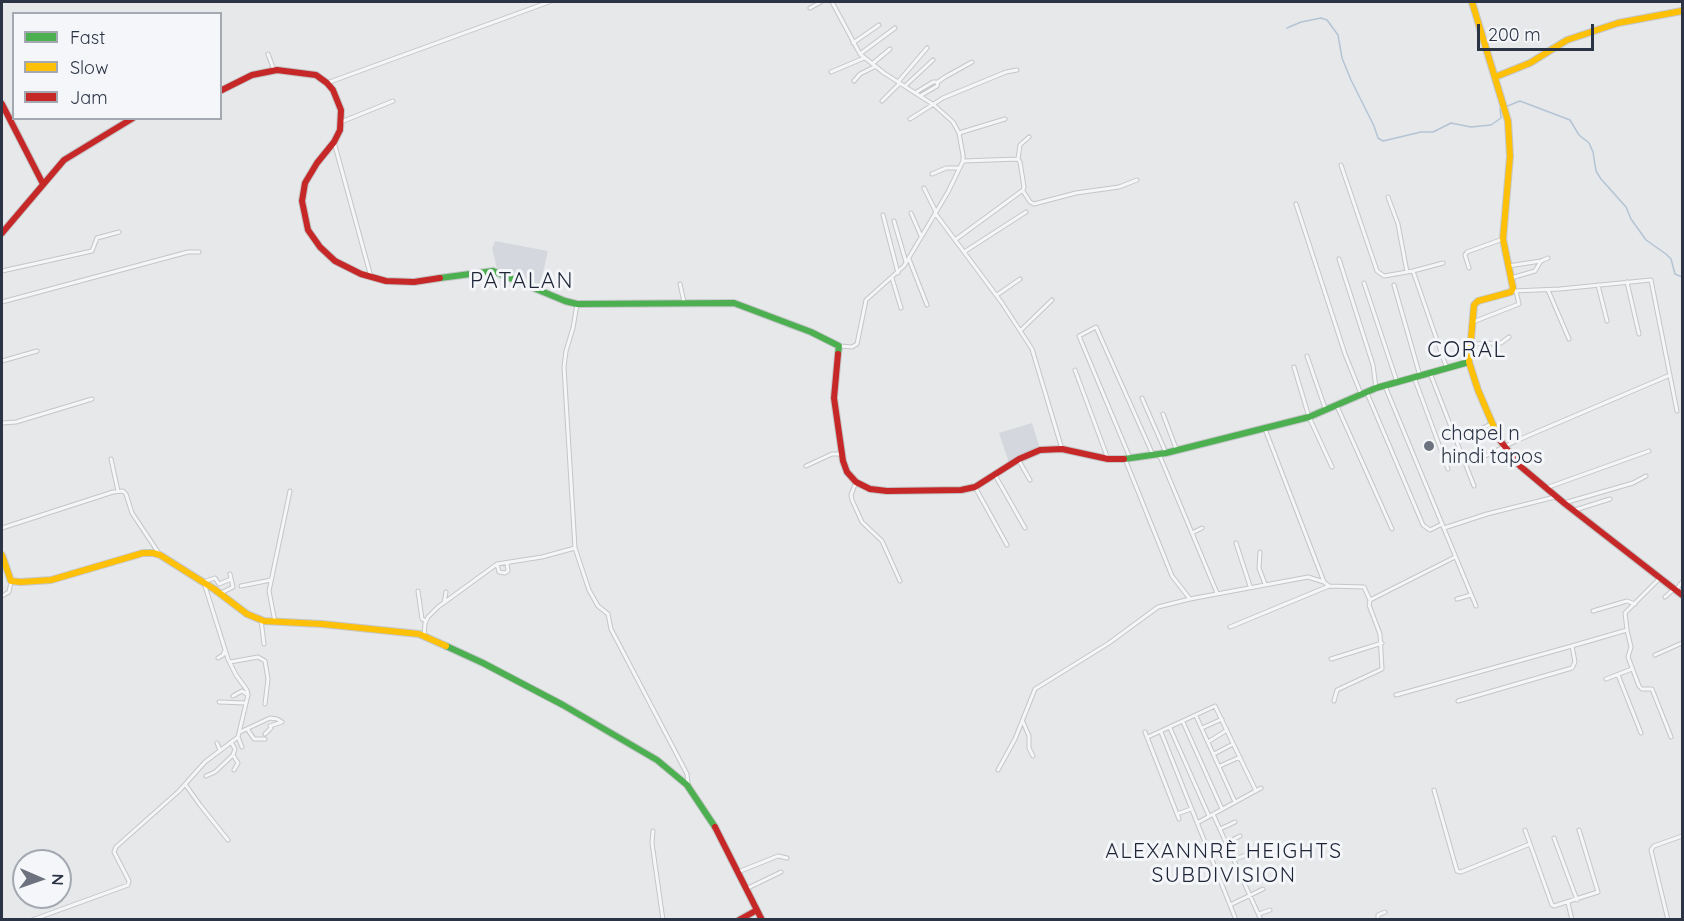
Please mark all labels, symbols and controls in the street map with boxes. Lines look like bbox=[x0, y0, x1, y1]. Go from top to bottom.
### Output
legend bbox=[12, 12, 222, 120]
scale bar bbox=[1480, 12, 1597, 50]
text: 200 m bbox=[1488, 23, 1541, 46]
text: Fast bbox=[70, 26, 105, 49]
text: Slow bbox=[70, 56, 108, 79]
text: Jam bbox=[70, 86, 108, 109]
district label: PATALAN bbox=[470, 268, 574, 294]
district label: CORAL bbox=[1427, 337, 1507, 363]
place label: chapel n hindi tapos bbox=[1441, 422, 1543, 469]
marker: chapel n hindi tapos bbox=[1422, 439, 1436, 453]
district label: ALEXANNRÈ HEIGHTS SUBDIVISION bbox=[1105, 839, 1343, 889]
north arrow bbox=[12, 849, 72, 909]
text: N bbox=[48, 873, 68, 886]

